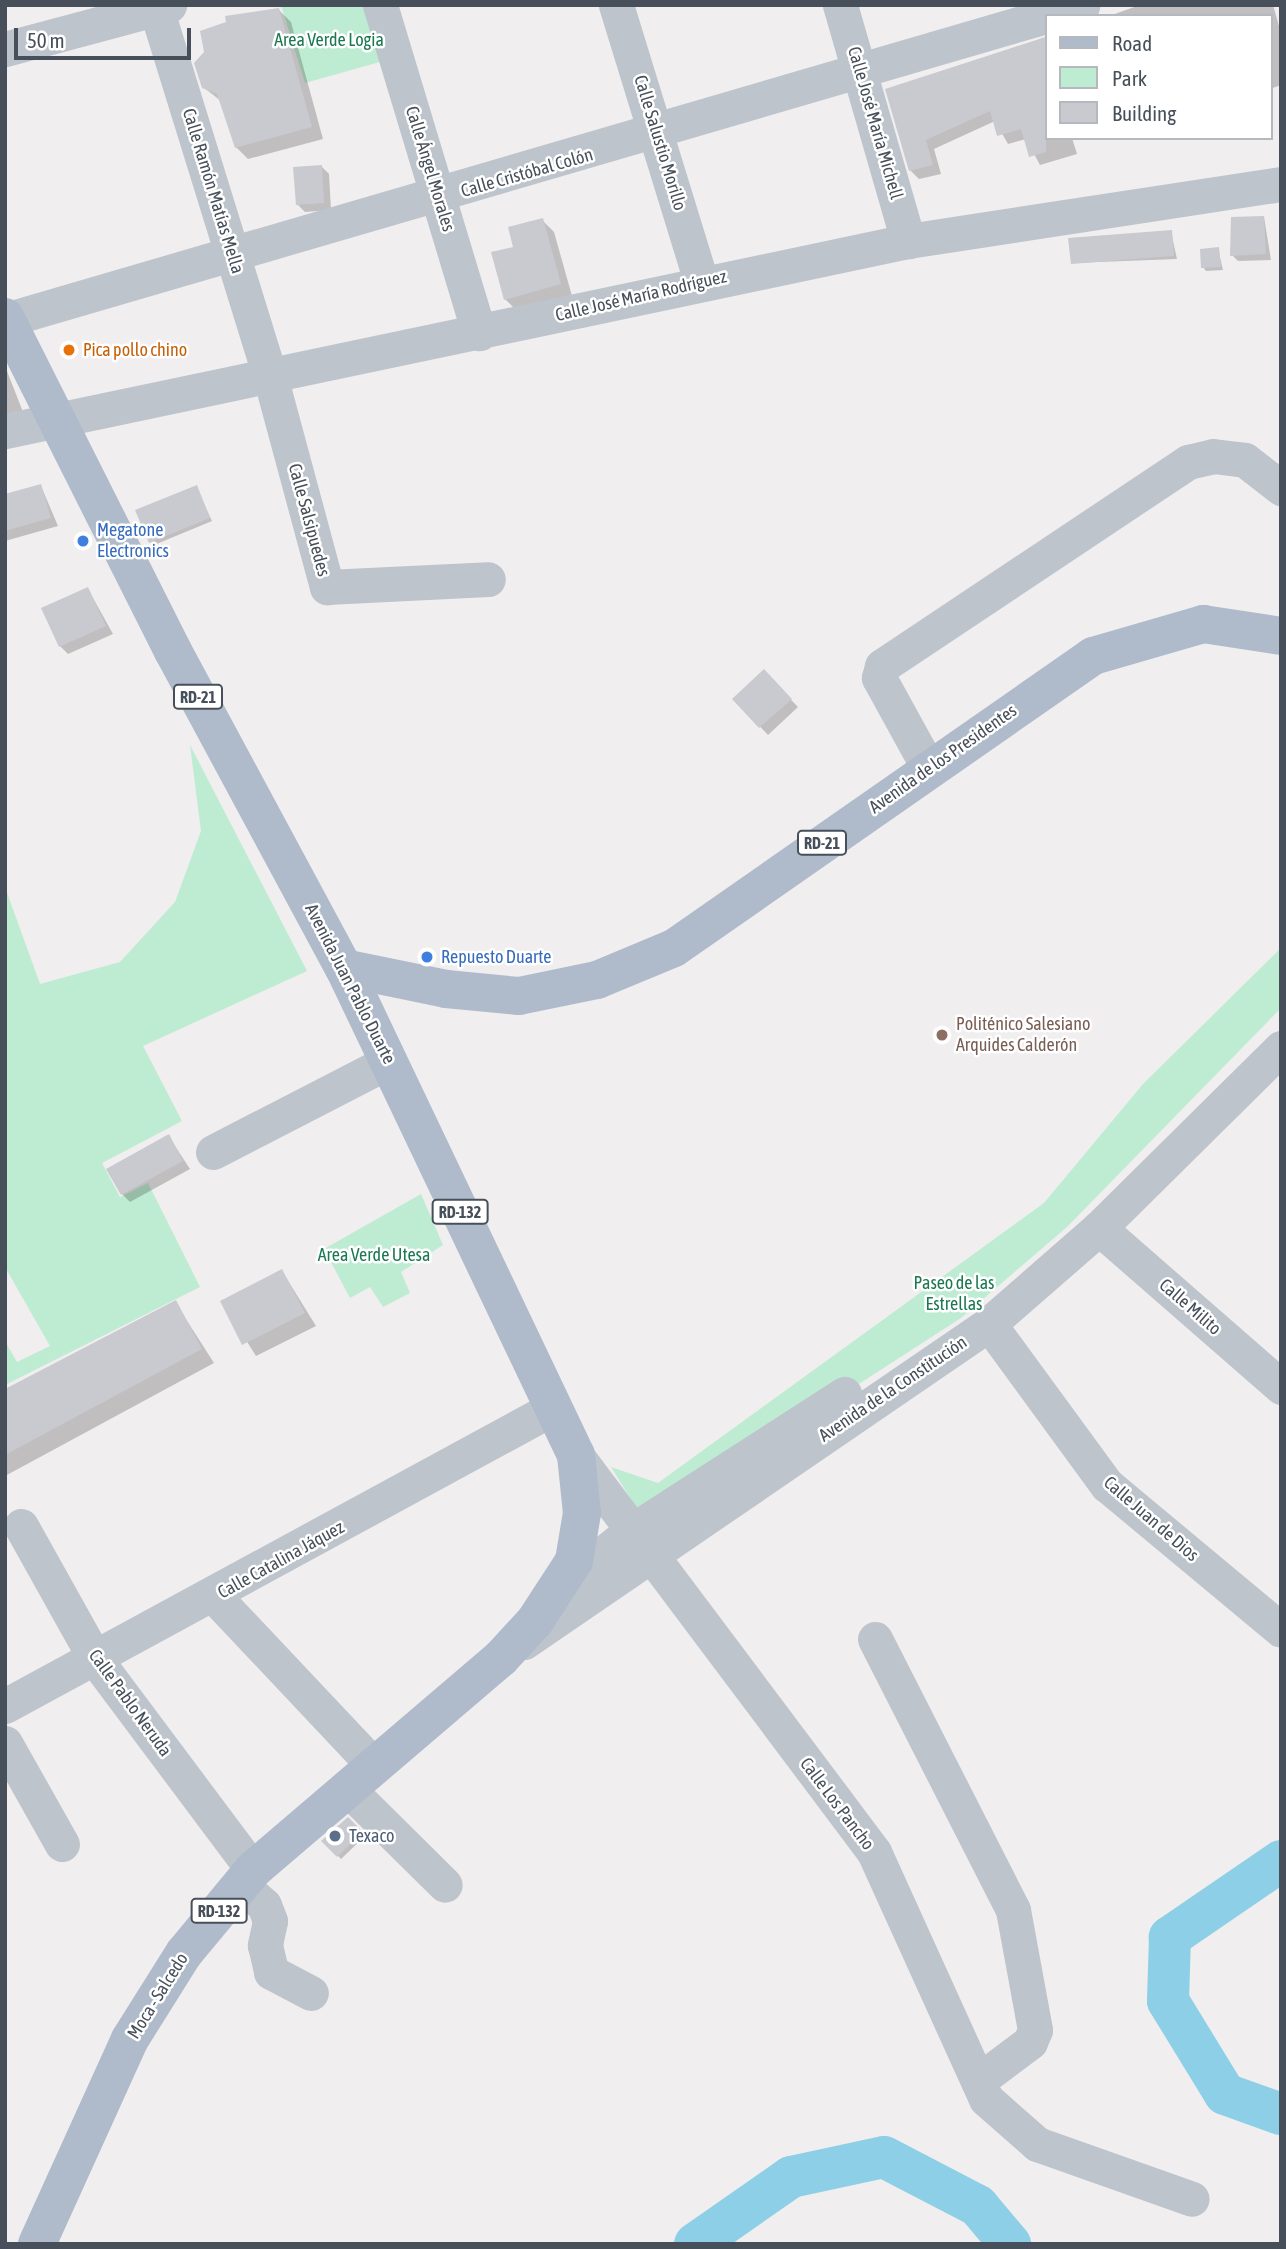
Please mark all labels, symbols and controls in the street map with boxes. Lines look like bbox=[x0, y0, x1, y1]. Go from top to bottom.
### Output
scale bar bbox=[18, 14, 194, 58]
legend bbox=[1044, 14, 1272, 140]
text: 50 m bbox=[27, 28, 65, 52]
park label: Area Verde Logia bbox=[274, 29, 384, 51]
text: Road bbox=[1112, 31, 1152, 55]
street label: Calle José María Michell bbox=[843, 44, 907, 202]
text: Park bbox=[1112, 66, 1147, 90]
street label: Calle Salustio Morillo bbox=[629, 73, 691, 213]
text: Building bbox=[1112, 101, 1176, 125]
street label: Calle Ángel Morales bbox=[401, 104, 459, 234]
street label: Calle Ramón Matías Mella bbox=[178, 106, 248, 276]
street label: Calle Cristóbal Colón bbox=[459, 144, 595, 202]
street label: Calle José María Rodríguez bbox=[553, 266, 729, 326]
place label: Pica pollo chino bbox=[83, 339, 187, 361]
marker: Pica pollo chino bbox=[61, 342, 77, 358]
street label: Calle Salsipuedes bbox=[284, 461, 334, 579]
place label: Megatone Electronics bbox=[97, 520, 169, 562]
marker: Megatone Electronics bbox=[75, 533, 91, 549]
road number: RD-21 bbox=[172, 684, 224, 710]
street label: Avenida de los Presidentes bbox=[865, 700, 1021, 818]
road number: RD-21 bbox=[796, 830, 848, 856]
street label: Avenida Juan Pablo Duarte bbox=[300, 900, 400, 1068]
place label: Repuesto Duarte bbox=[441, 946, 551, 968]
marker: Repuesto Duarte bbox=[419, 949, 435, 965]
place label: Politénico Salesiano Arquides Calderón bbox=[956, 1014, 1090, 1056]
marker: Politénico Salesiano Arquides Calderón bbox=[934, 1027, 950, 1043]
road number: RD-132 bbox=[430, 1200, 490, 1224]
park label: Area Verde Utesa bbox=[318, 1244, 430, 1266]
park label: Paseo de las Estrellas bbox=[914, 1273, 994, 1316]
street label: Calle Milito bbox=[1155, 1274, 1225, 1340]
street label: Avenida de la Constitución bbox=[815, 1331, 971, 1447]
street label: Calle Juan de Dios bbox=[1099, 1472, 1203, 1566]
street label: Calle Catalina Jáquez bbox=[214, 1516, 348, 1604]
street label: Calle Pablo Neruda bbox=[84, 1645, 176, 1761]
street label: Calle Los Pancho bbox=[795, 1754, 879, 1854]
place label: Texaco bbox=[349, 1825, 395, 1847]
marker: Texaco bbox=[327, 1828, 343, 1844]
road number: RD-132 bbox=[189, 1898, 249, 1924]
street label: Moca - Salcedo bbox=[123, 1949, 193, 2043]

